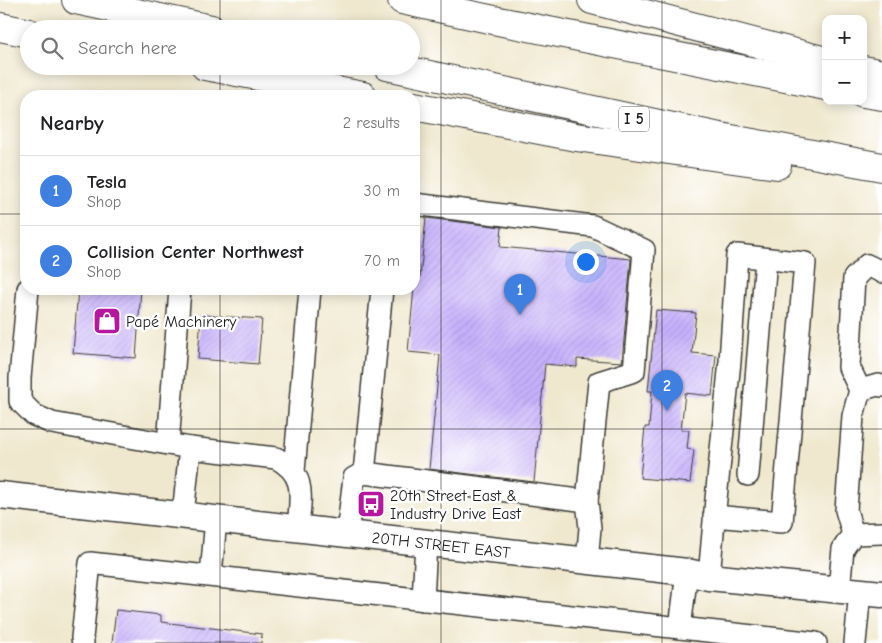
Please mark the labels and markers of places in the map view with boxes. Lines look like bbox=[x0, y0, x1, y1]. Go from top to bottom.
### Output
pin: 1 bbox=[504, 274, 536, 315]
shop icon: Papé Machinery bbox=[92, 306, 122, 336]
place label: Papé Machinery bbox=[126, 313, 237, 331]
pin: 2 bbox=[651, 370, 683, 411]
place label: 20th Street East & Industry Drive East bbox=[390, 487, 521, 523]
bus stop icon: 20th Street East & Industry Drive East bbox=[356, 489, 386, 519]

